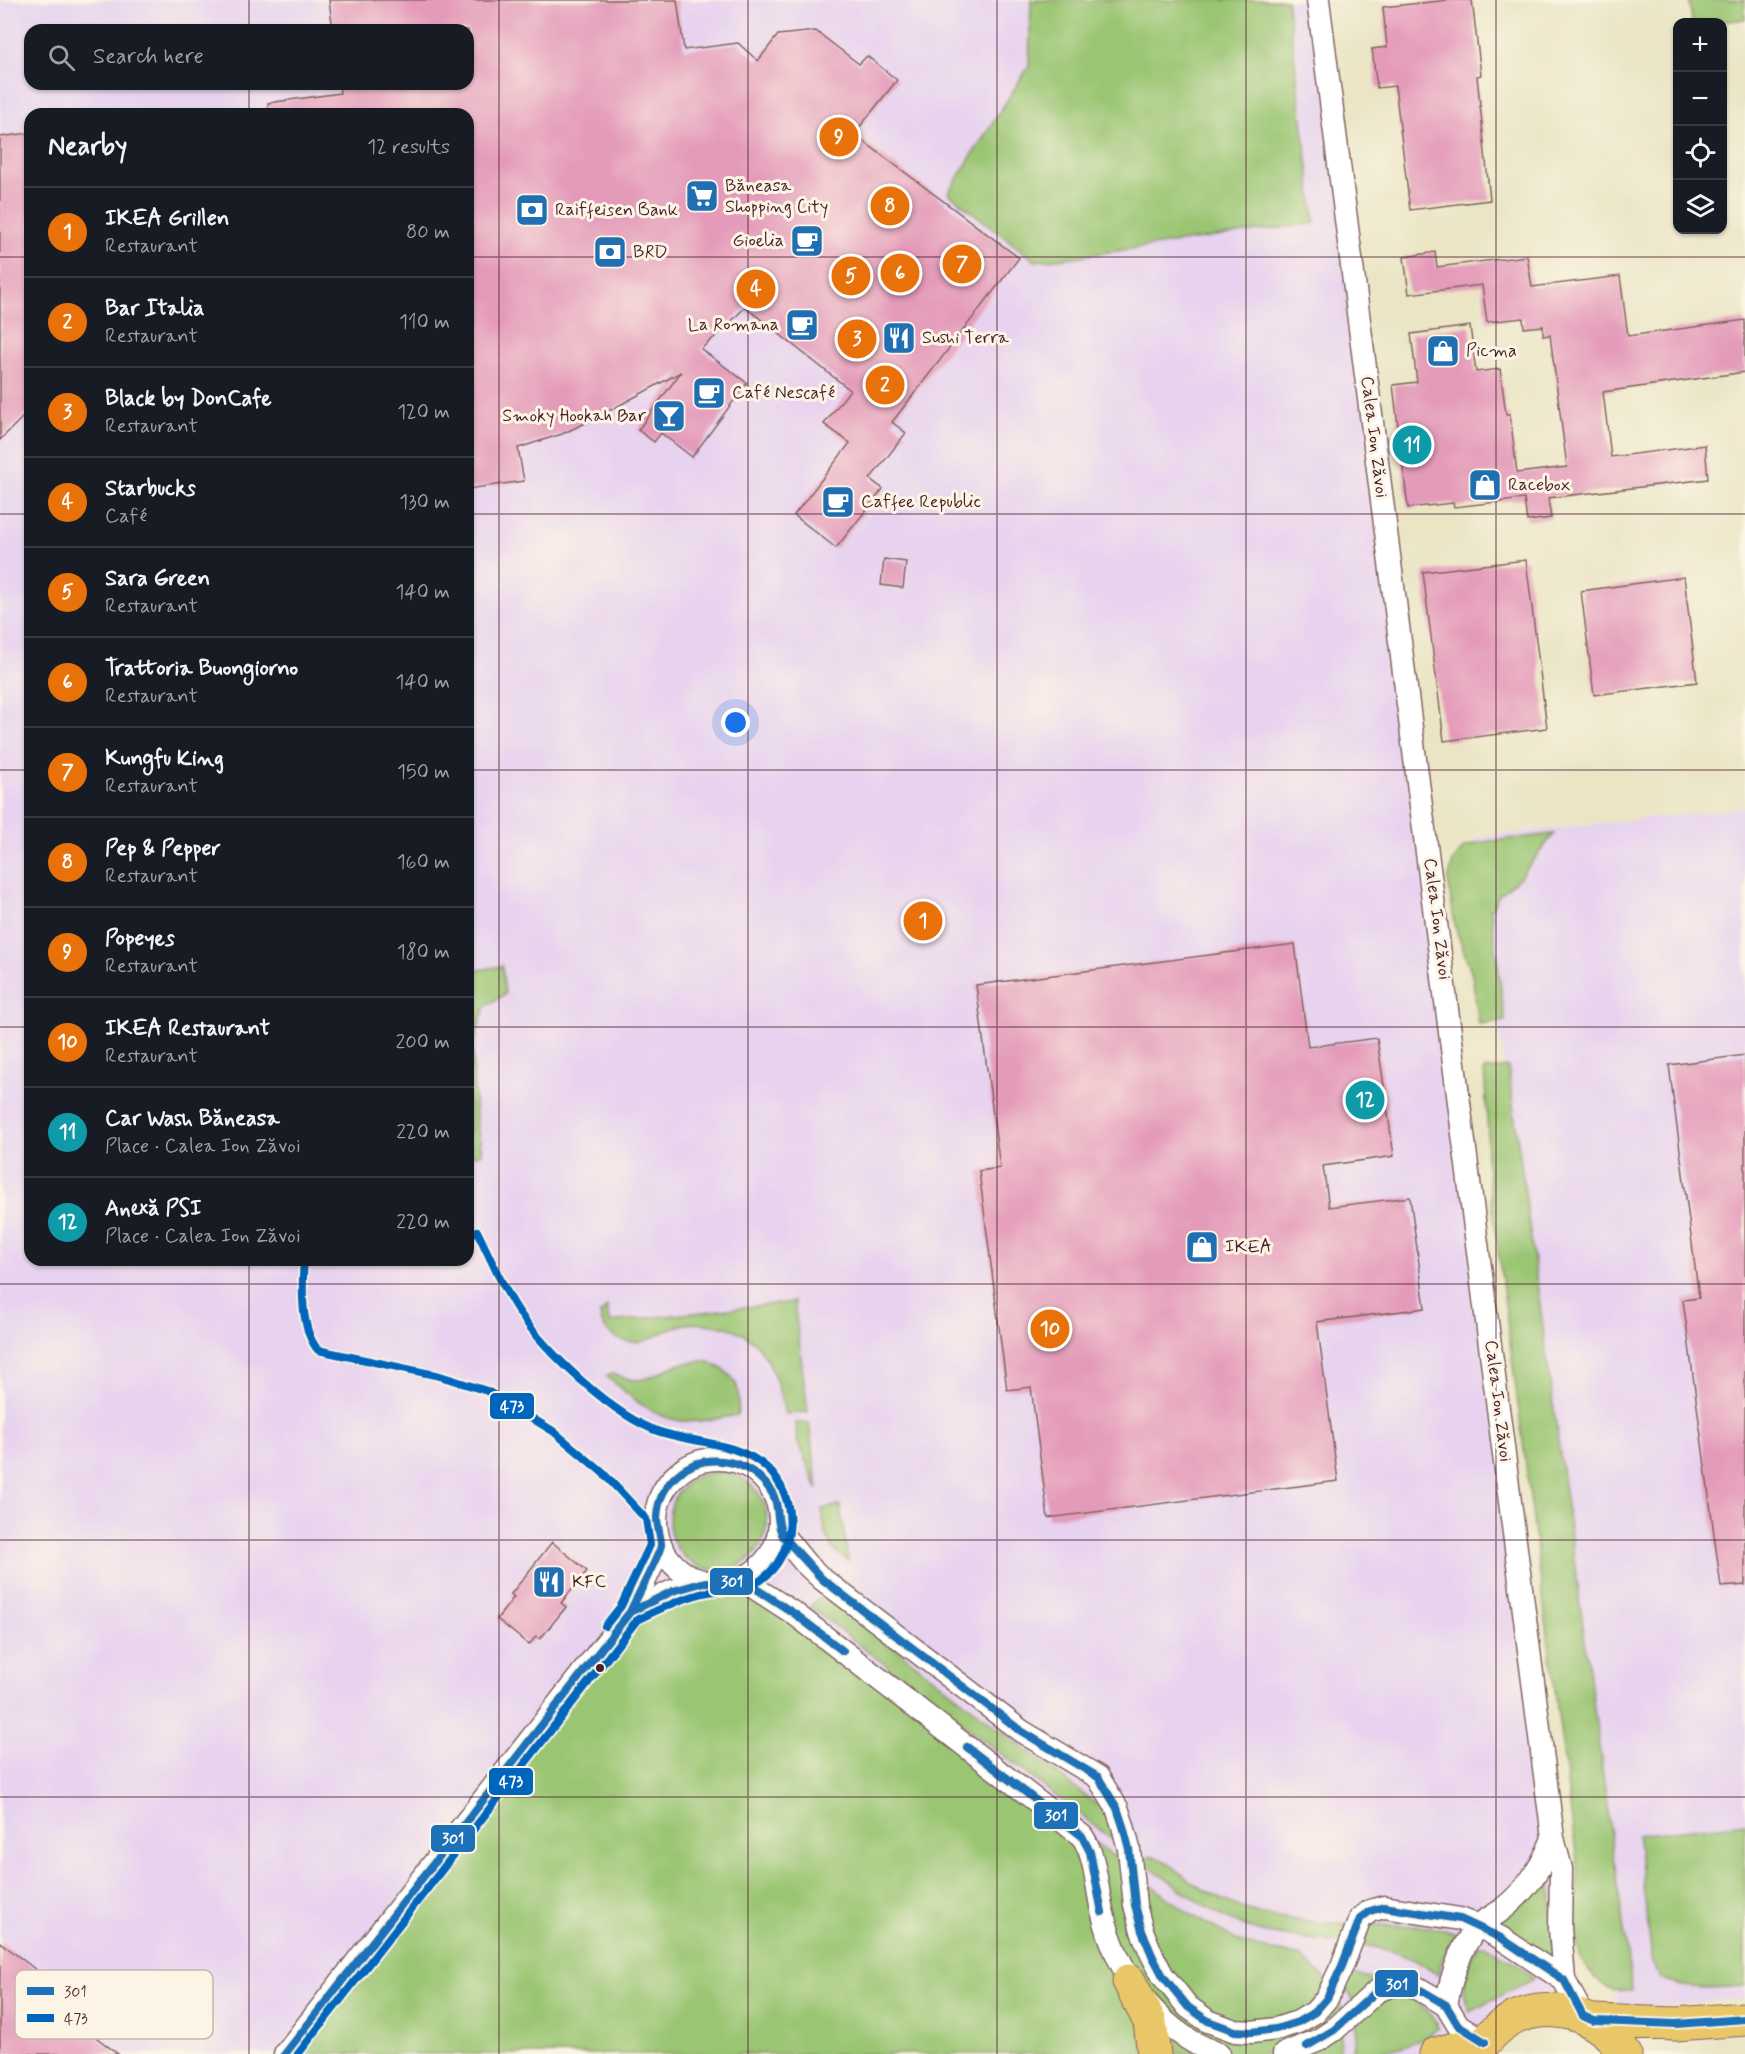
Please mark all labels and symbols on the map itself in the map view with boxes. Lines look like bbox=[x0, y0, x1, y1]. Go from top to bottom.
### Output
pin: 9 bbox=[820, 114, 858, 160]
place label: Băneasa Shopping City bbox=[725, 174, 828, 219]
supermarket icon: Băneasa Shopping City bbox=[684, 178, 720, 214]
pin: 8 bbox=[870, 184, 910, 228]
bank icon: Raiffeisen Bank bbox=[514, 192, 550, 228]
place label: Raiffeisen Bank bbox=[555, 198, 678, 222]
cafe icon: Gioelia bbox=[789, 223, 825, 259]
place label: Gioelia bbox=[732, 229, 784, 253]
bank icon: BRD bbox=[592, 234, 628, 270]
place label: BRD bbox=[633, 240, 668, 264]
pin: 7 bbox=[942, 242, 982, 286]
pin: 6 bbox=[880, 250, 920, 296]
pin: 5 bbox=[832, 254, 870, 298]
pin: 4 bbox=[736, 266, 776, 312]
cafe icon: La Romana bbox=[784, 307, 820, 343]
place label: La Romana bbox=[688, 313, 779, 337]
pin: 3 bbox=[838, 316, 876, 362]
restaurant icon: Sushi Terra bbox=[881, 320, 917, 356]
place label: Sushi Terra bbox=[922, 326, 1009, 350]
shop icon: Picma bbox=[1425, 333, 1461, 369]
place label: Picma bbox=[1466, 339, 1517, 363]
pin: 2 bbox=[866, 362, 904, 408]
cafe icon: Café Nescafé bbox=[691, 375, 727, 411]
street label: Calea Ion Zăvoi bbox=[1355, 375, 1393, 499]
place label: Café Nescafé bbox=[732, 381, 835, 405]
bar icon: Smoky Hookah Bar bbox=[651, 398, 687, 434]
place label: Smoky Hookah Bar bbox=[502, 404, 647, 428]
pin: 11 bbox=[1392, 422, 1432, 468]
shop icon: Racebox bbox=[1467, 467, 1503, 503]
place label: Racebox bbox=[1508, 473, 1571, 497]
cafe icon: Caffee Republic bbox=[820, 484, 856, 520]
place label: Caffee Republic bbox=[861, 490, 981, 514]
your location bbox=[721, 708, 750, 737]
street label: Calea Ion Zăvoi bbox=[1418, 857, 1456, 981]
pin: 1 bbox=[904, 898, 942, 944]
pin: 12 bbox=[1346, 1078, 1384, 1122]
shop icon: IKEA bbox=[1184, 1229, 1220, 1265]
place label: IKEA bbox=[1225, 1235, 1272, 1259]
pin: 10 bbox=[1030, 1306, 1070, 1352]
street label: Calea Ion Zăvoi bbox=[1479, 1339, 1517, 1463]
line badge: 473 bbox=[489, 1392, 535, 1420]
text: 473 bbox=[500, 1397, 524, 1418]
restaurant icon: KFC bbox=[531, 1564, 567, 1600]
line badge: 301 bbox=[709, 1567, 754, 1596]
place label: KFC bbox=[572, 1570, 606, 1594]
text: 301 bbox=[721, 1572, 743, 1593]
unlabelled marker bbox=[594, 1662, 606, 1674]
line badge: 473 bbox=[488, 1767, 534, 1796]
text: 473 bbox=[499, 1772, 523, 1793]
line badge: 301 bbox=[1033, 1801, 1079, 1830]
text: 301 bbox=[1045, 1806, 1067, 1827]
line badge: 301 bbox=[430, 1824, 476, 1853]
text: 301 bbox=[442, 1829, 464, 1850]
line badge: 301 bbox=[1374, 1969, 1419, 1998]
legend bbox=[15, 1970, 213, 2039]
text: 301 bbox=[1386, 1975, 1408, 1996]
text: 301 bbox=[64, 1982, 87, 2003]
text: 473 bbox=[64, 2009, 88, 2030]

